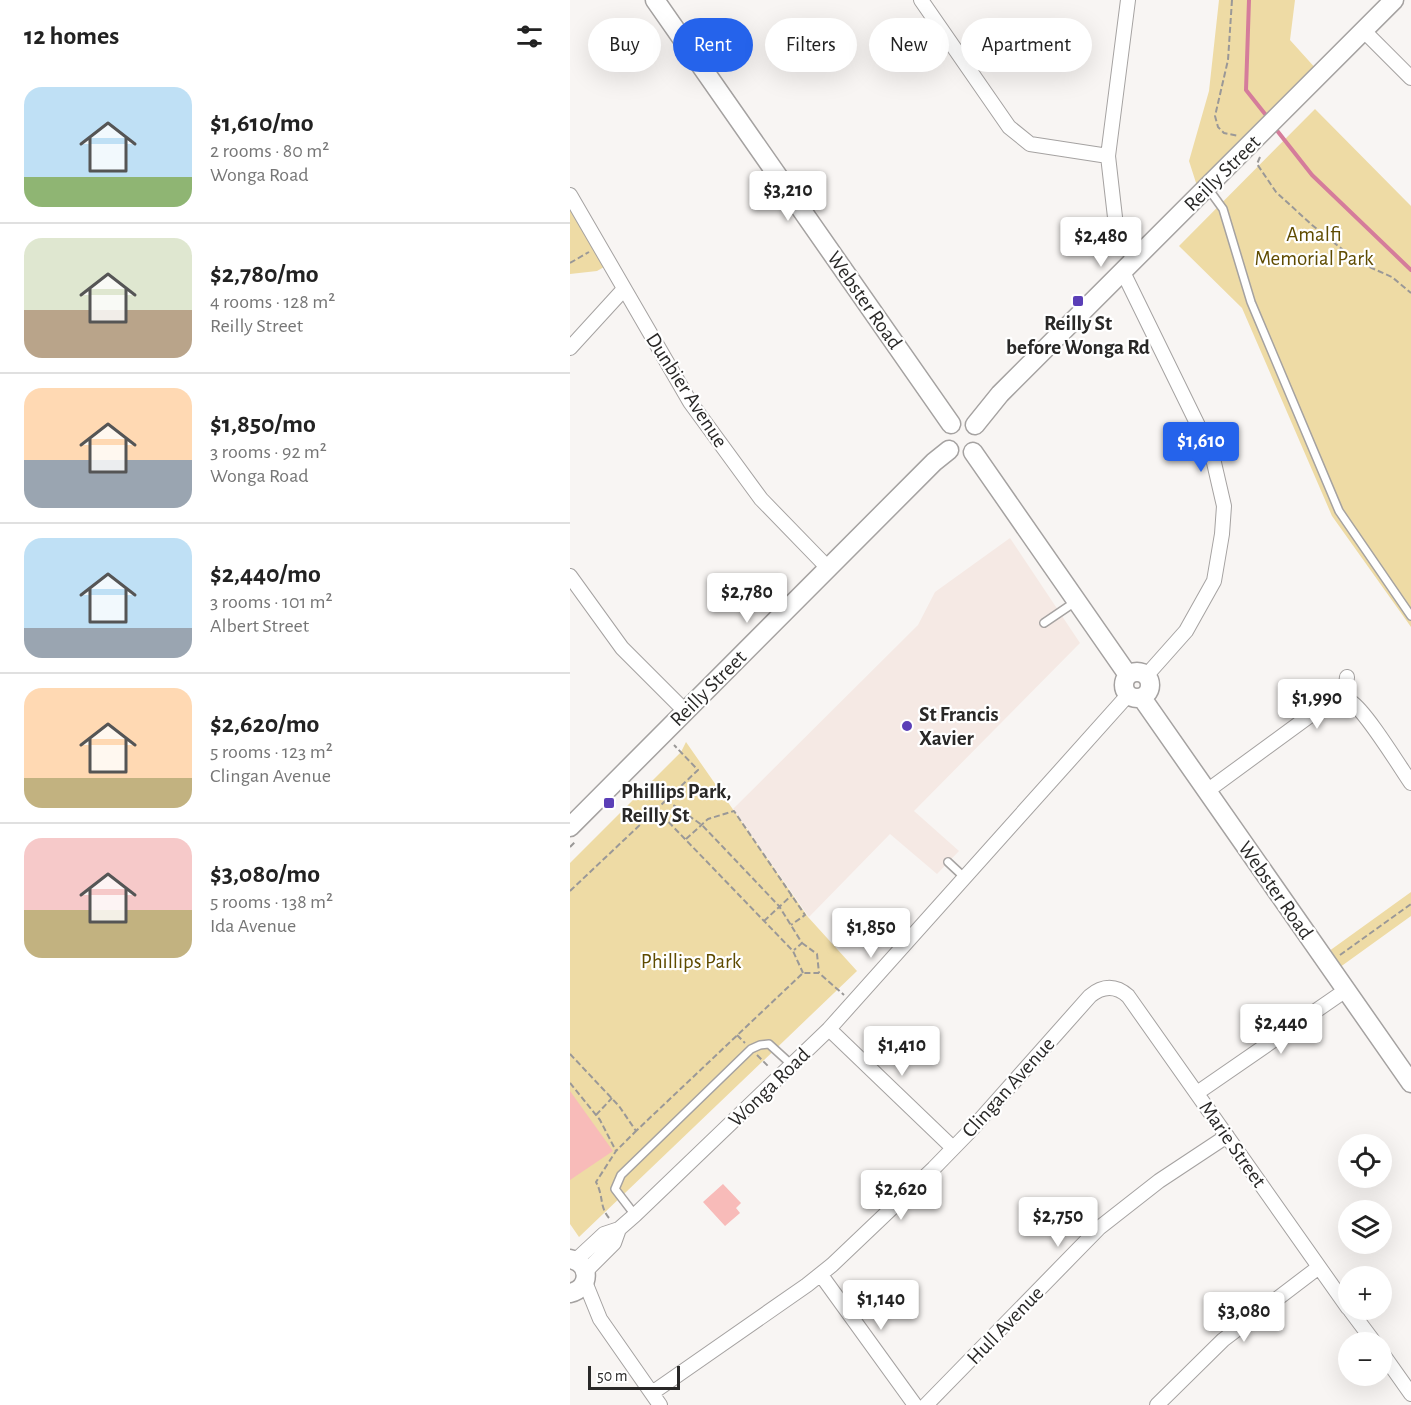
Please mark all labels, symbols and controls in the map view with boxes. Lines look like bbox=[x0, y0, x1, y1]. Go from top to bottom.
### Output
chip: Buy bbox=[588, 18, 661, 72]
chip: Rent bbox=[673, 18, 753, 72]
chip: Filters bbox=[765, 18, 857, 72]
chip: New bbox=[869, 18, 949, 72]
chip: Apartment bbox=[961, 18, 1092, 72]
icon: filters bbox=[513, 20, 546, 53]
text: 12 homes bbox=[24, 23, 119, 49]
text: $1,610/mo bbox=[210, 110, 314, 136]
icon: home bbox=[72, 111, 144, 183]
street label: Reilly Street bbox=[1180, 131, 1265, 215]
text: 2 rooms · 80 m² bbox=[210, 141, 329, 161]
text: Wonga Road bbox=[210, 165, 309, 185]
pin: $3,210 bbox=[739, 171, 837, 222]
text: $3,210 bbox=[763, 180, 813, 200]
pin: $2,480 bbox=[1052, 217, 1150, 268]
park label: Amalfi Memorial Park bbox=[1254, 224, 1374, 269]
text: $2,480 bbox=[1074, 226, 1128, 246]
street label: Webster Road bbox=[823, 247, 906, 353]
text: $2,780/mo bbox=[210, 261, 319, 287]
icon: home bbox=[72, 262, 144, 334]
text: 4 rooms · 128 m² bbox=[210, 292, 335, 312]
marker: Reilly St before Wonga Rd bbox=[1071, 294, 1085, 308]
place label: Reilly St before Wonga Rd bbox=[1006, 313, 1150, 358]
text: Reilly Street bbox=[210, 316, 303, 336]
street label: Dunbier Avenue bbox=[642, 329, 731, 451]
text: $1,850/mo bbox=[210, 411, 316, 437]
icon: home bbox=[72, 412, 144, 484]
pin: $1,610 bbox=[1152, 422, 1250, 473]
text: $1,610 bbox=[1177, 431, 1225, 451]
text: 3 rooms · 92 m² bbox=[210, 442, 327, 462]
text: Wonga Road bbox=[210, 466, 309, 486]
text: $2,440/mo bbox=[210, 561, 321, 587]
icon: home bbox=[72, 562, 144, 634]
pin: $2,780 bbox=[698, 573, 796, 624]
text: $2,780 bbox=[721, 582, 773, 602]
text: 3 rooms · 101 m² bbox=[210, 592, 333, 612]
text: Albert Street bbox=[210, 616, 309, 636]
street label: Reilly Street bbox=[666, 646, 751, 730]
pin: $1,990 bbox=[1268, 679, 1366, 730]
text: $1,990 bbox=[1292, 688, 1342, 708]
place label: St Francis Xavier bbox=[919, 704, 999, 749]
text: $2,620/mo bbox=[210, 711, 319, 737]
icon: home bbox=[72, 712, 144, 784]
marker: St Francis Xavier bbox=[900, 719, 914, 733]
text: 5 rooms · 123 m² bbox=[210, 742, 333, 762]
text: Clingan Avenue bbox=[210, 766, 331, 786]
place label: Phillips Park, Reilly St bbox=[621, 781, 731, 826]
marker: Phillips Park, Reilly St bbox=[602, 796, 616, 810]
street label: Webster Road bbox=[1234, 837, 1317, 943]
text: $3,080/mo bbox=[210, 861, 320, 887]
icon: home bbox=[72, 862, 144, 934]
text: 5 rooms · 138 m² bbox=[210, 892, 333, 912]
pin: $1,850 bbox=[822, 908, 920, 959]
text: Ida Avenue bbox=[210, 916, 296, 936]
text: $1,850 bbox=[846, 917, 896, 937]
park label: Phillips Park bbox=[641, 951, 742, 972]
pin: $2,440 bbox=[1232, 1004, 1330, 1055]
text: $2,440 bbox=[1254, 1013, 1308, 1033]
pin: $1,410 bbox=[853, 1026, 951, 1077]
street label: Clingan Avenue bbox=[958, 1033, 1059, 1142]
text: $1,410 bbox=[878, 1035, 926, 1055]
street label: Wonga Road bbox=[725, 1044, 814, 1131]
street label: Marie Street bbox=[1195, 1097, 1270, 1192]
map controls bbox=[1338, 1134, 1392, 1386]
button: locate bbox=[1338, 1134, 1392, 1188]
pin: $2,620 bbox=[852, 1170, 950, 1221]
text: $2,620 bbox=[875, 1179, 927, 1199]
pin: $2,750 bbox=[1009, 1197, 1107, 1248]
button: layers bbox=[1338, 1200, 1392, 1254]
text: $2,750 bbox=[1033, 1206, 1083, 1226]
button: + bbox=[1338, 1266, 1392, 1320]
pin: $1,140 bbox=[832, 1280, 930, 1331]
street label: Hull Avenue bbox=[963, 1282, 1048, 1369]
text: $1,140 bbox=[857, 1289, 905, 1309]
pin: $3,080 bbox=[1195, 1292, 1293, 1343]
text: $3,080 bbox=[1218, 1301, 1270, 1321]
button: − bbox=[1338, 1332, 1392, 1386]
scale bar bbox=[588, 1363, 680, 1390]
text: 50 m bbox=[597, 1368, 628, 1384]

